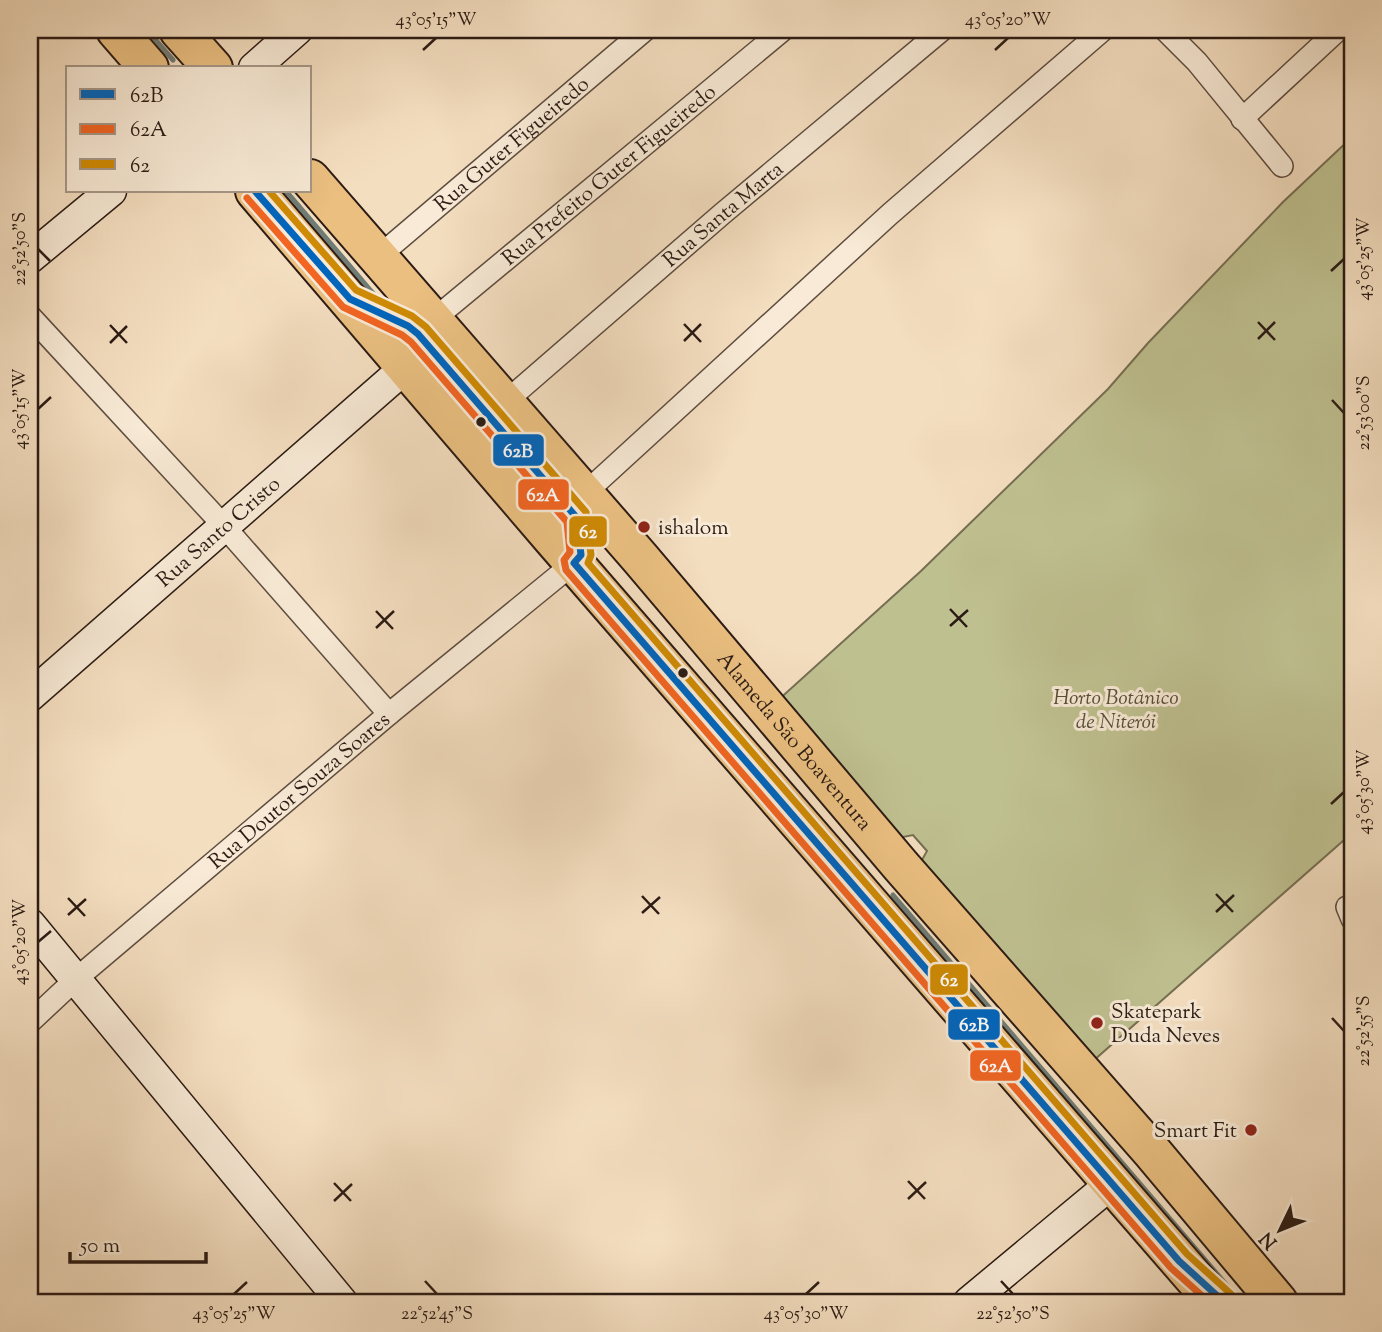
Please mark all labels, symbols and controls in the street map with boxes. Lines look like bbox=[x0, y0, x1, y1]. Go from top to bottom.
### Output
text: 43°05'15"W bbox=[396, 8, 476, 34]
text: 43°05'20"W bbox=[965, 8, 1051, 34]
legend bbox=[66, 66, 312, 192]
street label: Rua Guter Figueiredo bbox=[428, 70, 597, 220]
street label: Rua Prefeito Guter Figueiredo bbox=[496, 78, 723, 274]
text: 62B bbox=[130, 82, 163, 112]
text: 62A bbox=[130, 116, 167, 146]
text: 62 bbox=[130, 152, 150, 182]
street label: Rua Santa Marta bbox=[657, 155, 791, 276]
text: 22°52'50"S bbox=[8, 212, 34, 286]
text: 43°05'25"W bbox=[1352, 217, 1378, 301]
text: 43°05'15"W bbox=[8, 369, 34, 449]
text: 22°53'00"S bbox=[1352, 375, 1378, 451]
unlabelled marker bbox=[474, 415, 488, 429]
line badge: 62B bbox=[492, 433, 545, 467]
text: 62B bbox=[503, 439, 533, 466]
street label: Rua Santo Cristo bbox=[151, 470, 288, 595]
line badge: 62A bbox=[517, 478, 570, 511]
text: 62A bbox=[526, 483, 560, 510]
place label: ishalom bbox=[658, 514, 729, 544]
line badge: 62 bbox=[568, 515, 608, 548]
marker: ishalom bbox=[636, 519, 652, 535]
text: 62 bbox=[579, 520, 597, 547]
street label: Alameda São Boaventura bbox=[709, 646, 878, 838]
unlabelled marker bbox=[676, 666, 690, 680]
park label: Horto Botânico de Niterói bbox=[1053, 684, 1179, 738]
street label: Rua Doutor Souza Soares bbox=[203, 706, 398, 877]
text: 43°05'30"W bbox=[1352, 750, 1378, 834]
text: 43°05'20"W bbox=[8, 899, 34, 985]
line badge: 62 bbox=[929, 963, 969, 996]
text: 62 bbox=[940, 968, 958, 995]
text: 22°52'55"S bbox=[1352, 995, 1378, 1067]
place label: Skatepark Duda Neves bbox=[1111, 998, 1220, 1052]
line badge: 62B bbox=[947, 1008, 1001, 1041]
text: 62B bbox=[959, 1013, 989, 1040]
marker: Skatepark Duda Neves bbox=[1089, 1015, 1105, 1031]
line badge: 62A bbox=[969, 1049, 1022, 1082]
text: 62A bbox=[979, 1054, 1013, 1081]
place label: Smart Fit bbox=[1154, 1117, 1237, 1147]
marker: Smart Fit bbox=[1243, 1122, 1259, 1138]
north arrow bbox=[1246, 1196, 1316, 1266]
scale bar bbox=[70, 1220, 206, 1264]
text: N bbox=[1254, 1225, 1284, 1255]
text: 50 m bbox=[79, 1232, 120, 1262]
text: 43°05'25"W bbox=[192, 1302, 276, 1328]
text: 22°52'45"S bbox=[401, 1302, 473, 1328]
text: 43°05'30"W bbox=[764, 1302, 848, 1328]
text: 22°52'50"S bbox=[976, 1302, 1050, 1328]

